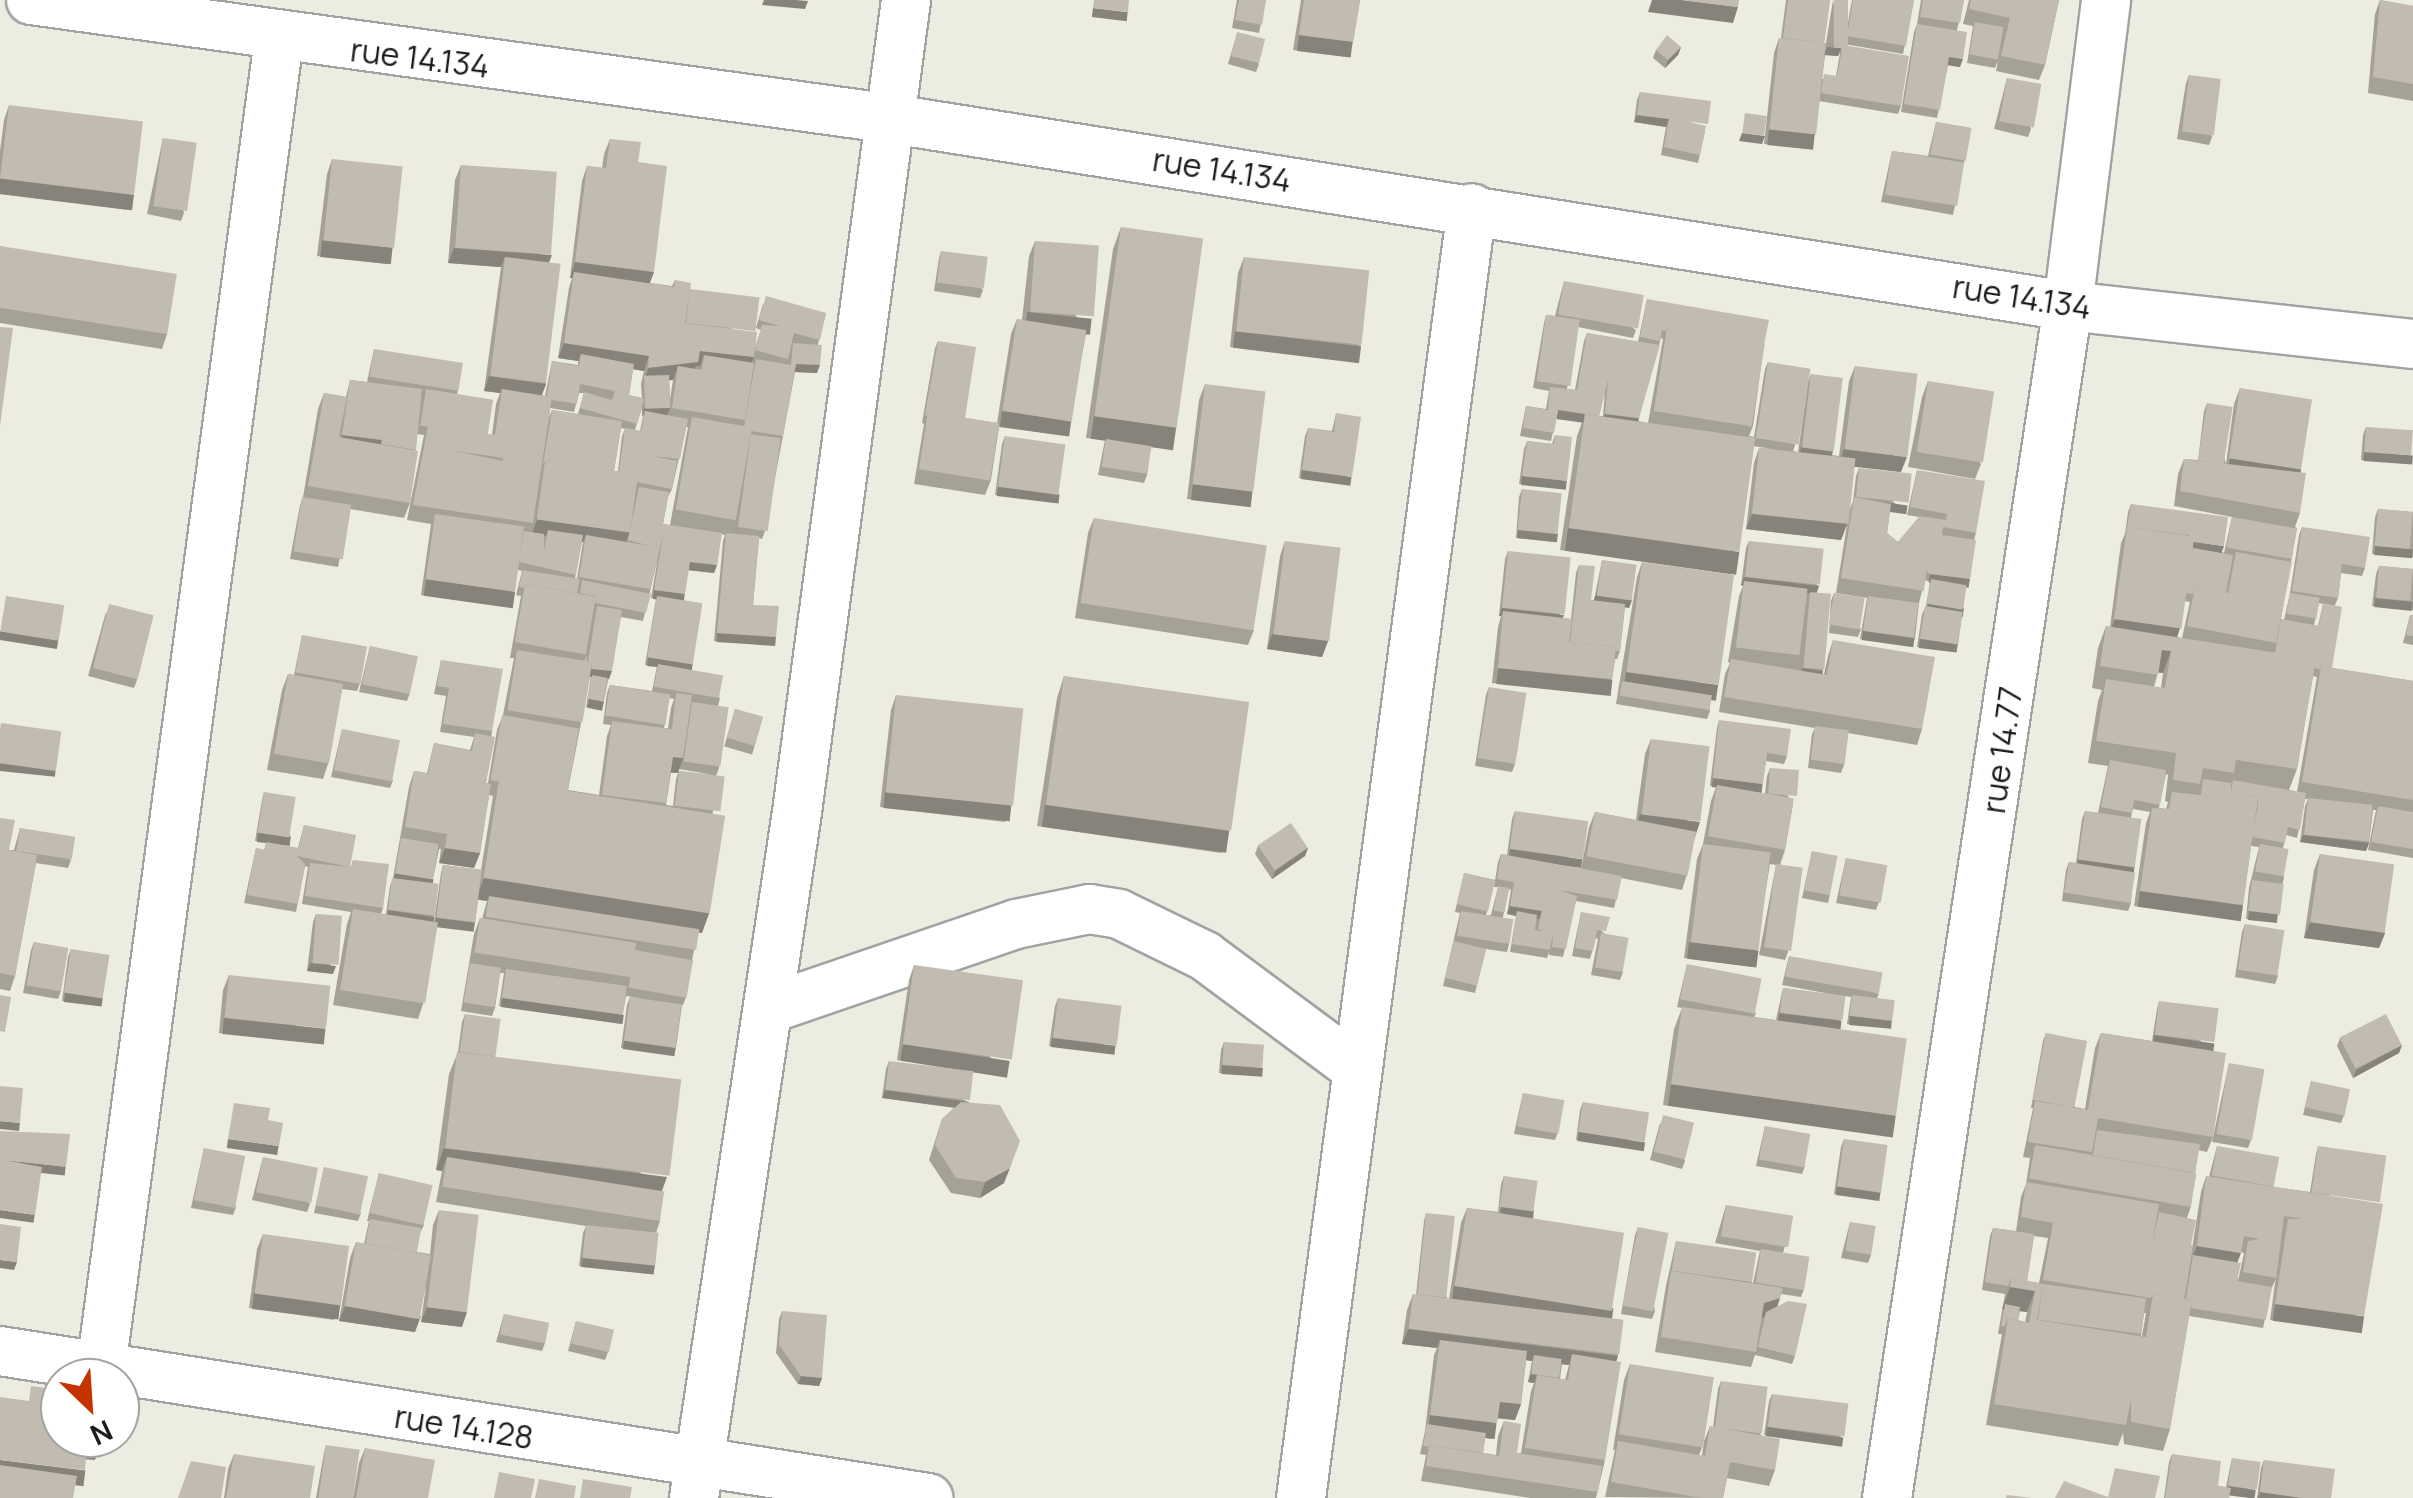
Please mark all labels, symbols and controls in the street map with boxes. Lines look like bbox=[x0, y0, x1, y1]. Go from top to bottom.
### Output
street label: rue 14.134 bbox=[348, 30, 492, 86]
street label: rue 14.134 bbox=[1150, 140, 1294, 200]
street label: rue 14.134 bbox=[1950, 267, 2094, 327]
street label: rue 14.77 bbox=[1974, 684, 2030, 816]
north arrow bbox=[40, 1358, 140, 1458]
street label: rue 14.128 bbox=[392, 1397, 536, 1457]
text: N bbox=[85, 1412, 119, 1455]

